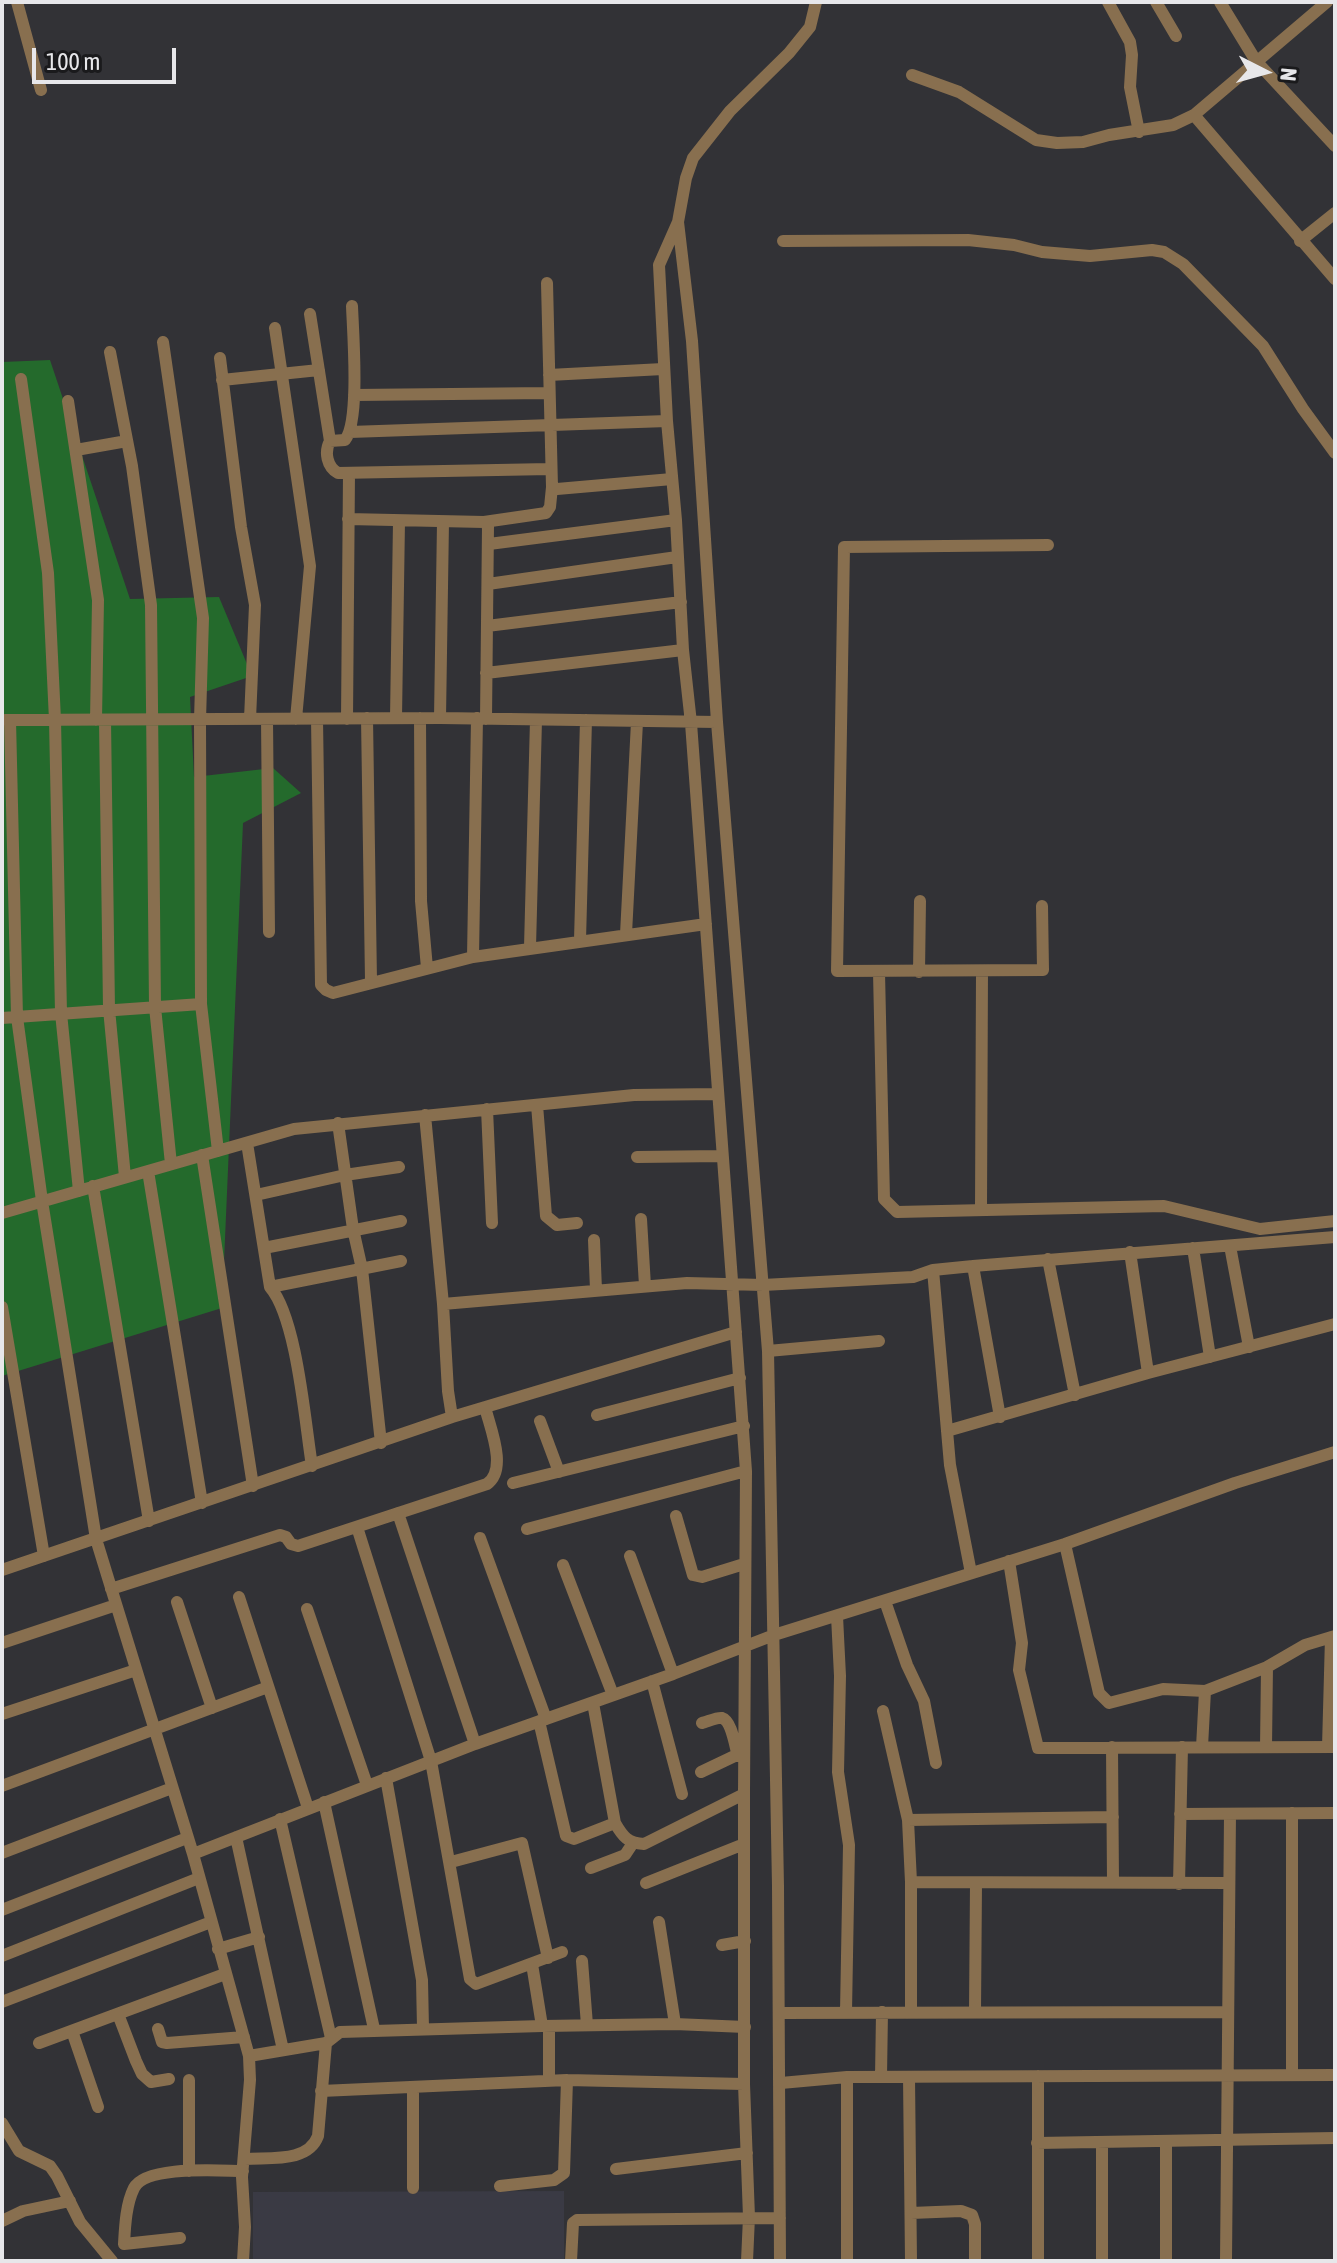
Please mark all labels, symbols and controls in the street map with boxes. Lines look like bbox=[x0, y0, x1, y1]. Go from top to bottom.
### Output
scale bar bbox=[36, 32, 180, 82]
north arrow bbox=[1225, 32, 1305, 112]
text: 100 m bbox=[46, 48, 100, 75]
text: N bbox=[1275, 67, 1302, 82]

